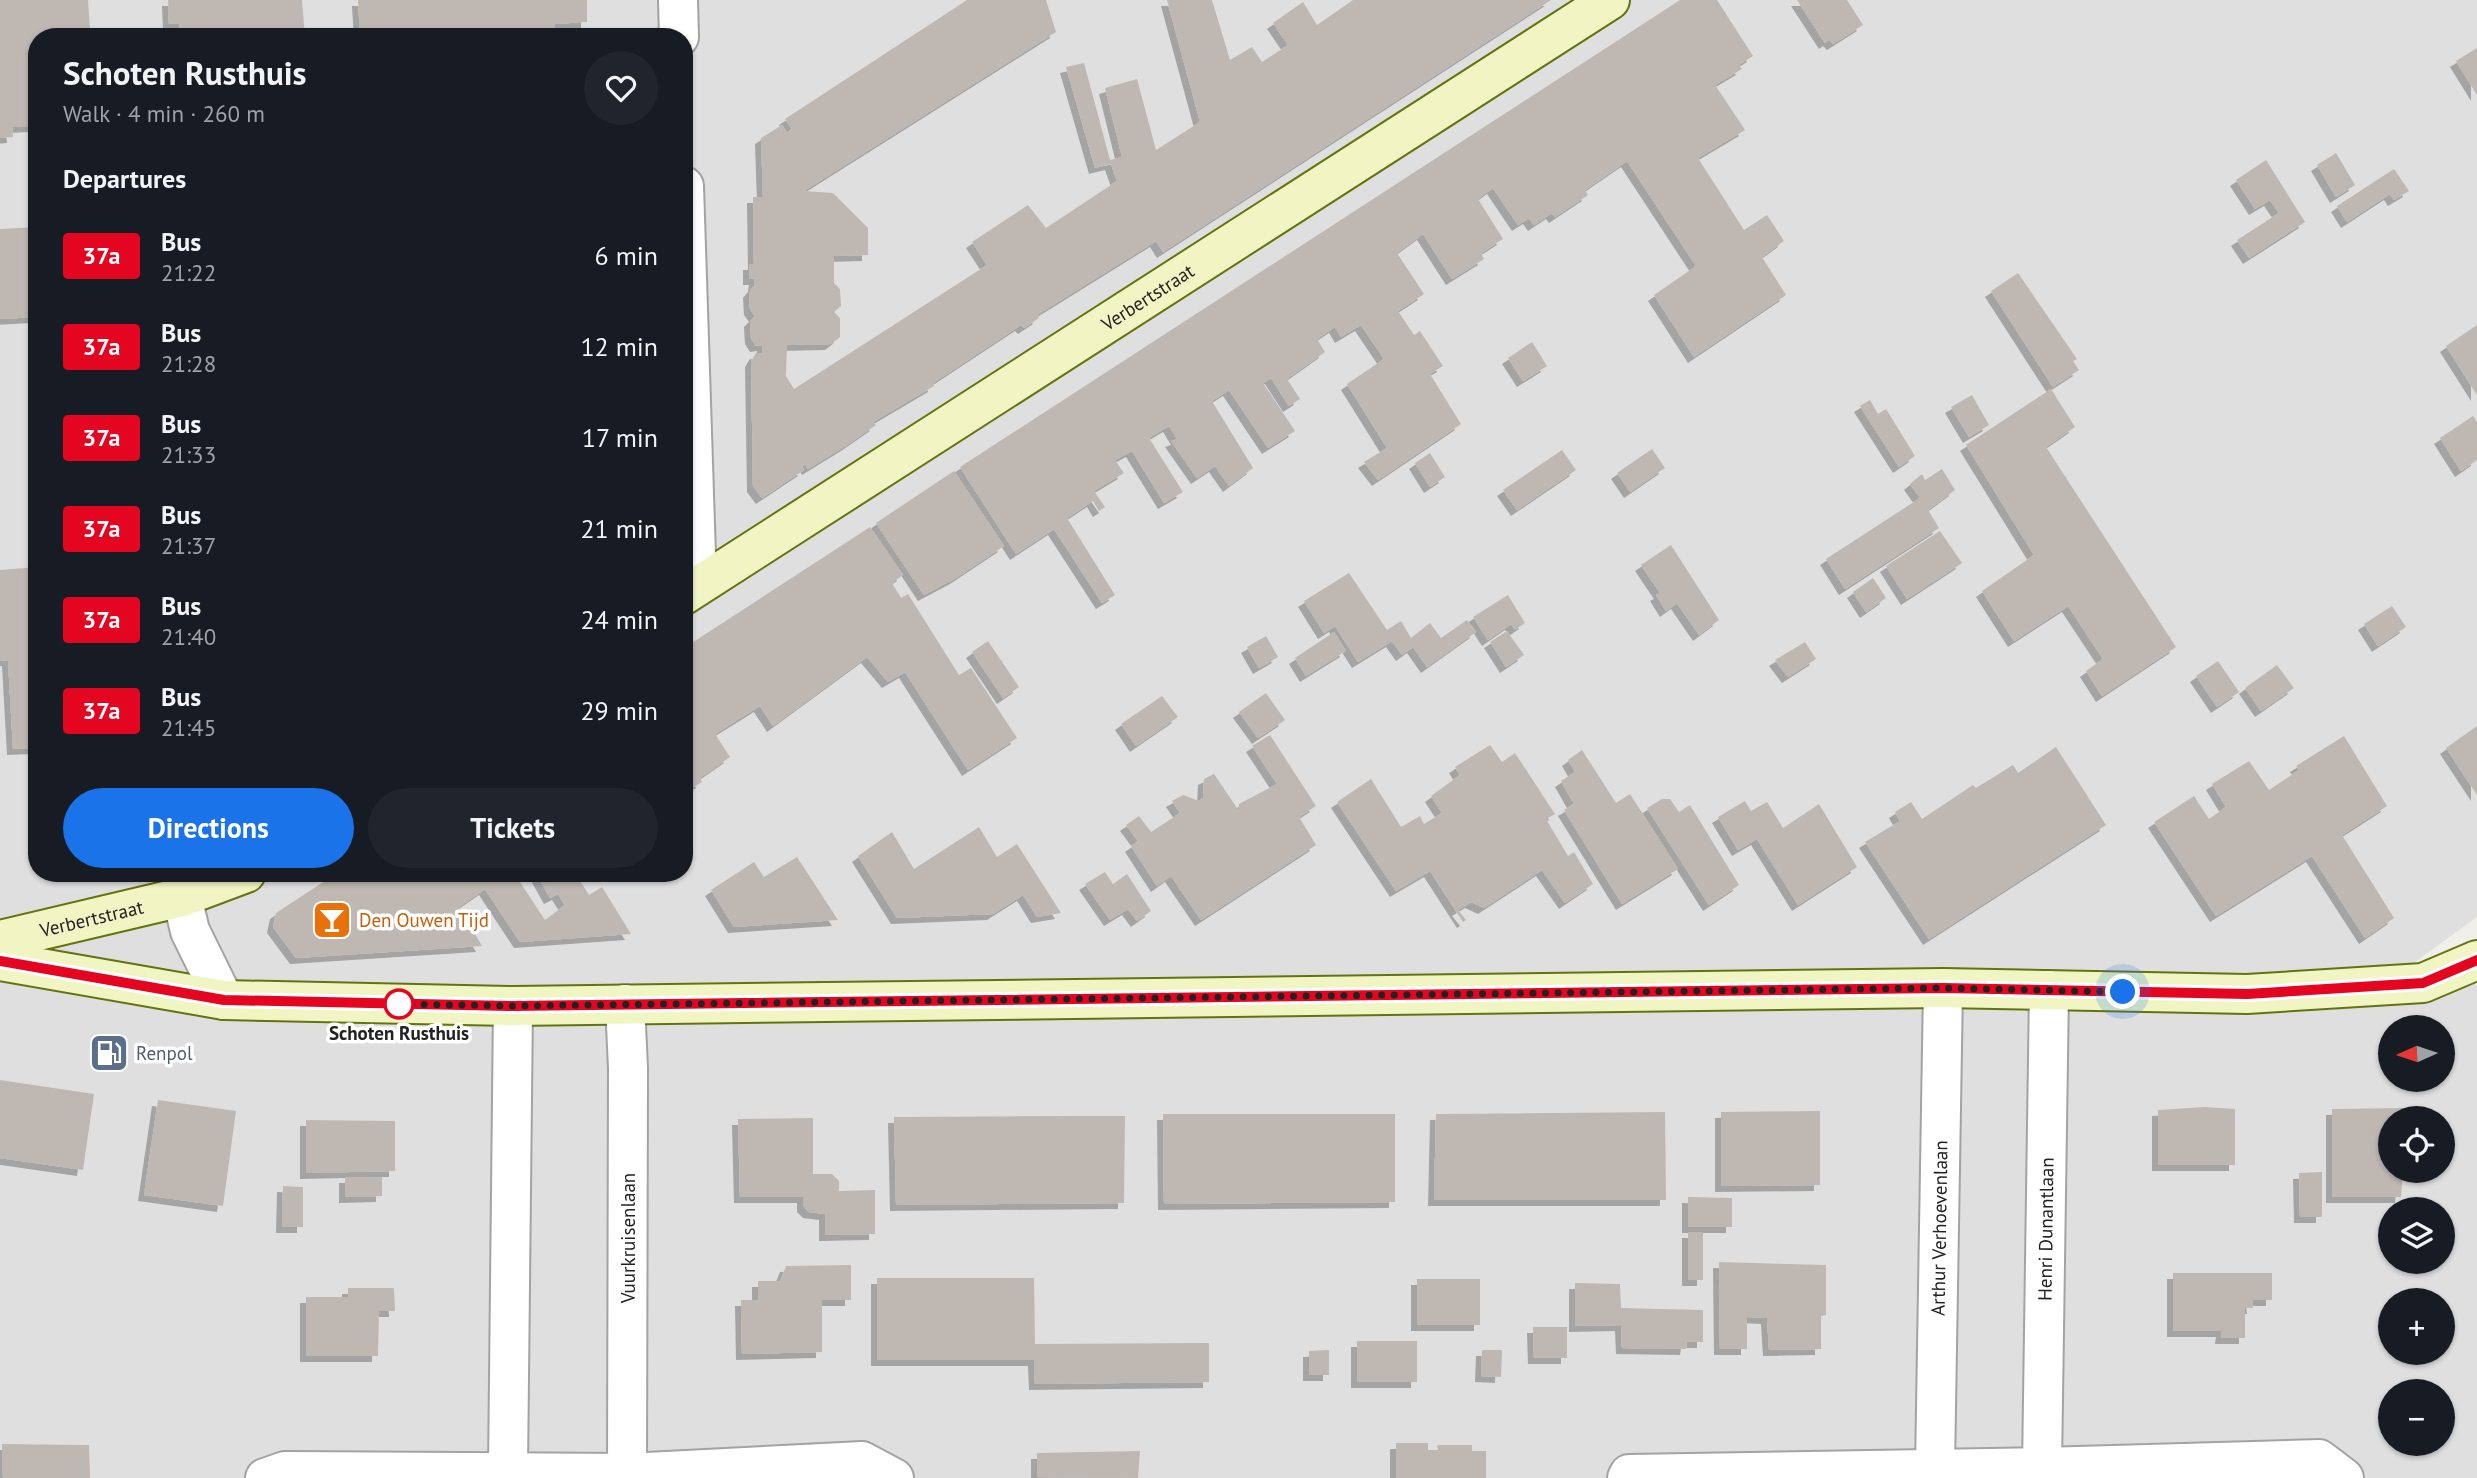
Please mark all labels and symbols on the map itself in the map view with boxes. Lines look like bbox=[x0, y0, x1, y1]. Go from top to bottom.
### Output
street label: Verbertstraat bbox=[1096, 258, 1199, 336]
street label: Verbertstraat bbox=[36, 894, 146, 942]
bar icon: Den Ouwen Tijd bbox=[311, 899, 353, 941]
place label: Den Ouwen Tijd bbox=[359, 908, 489, 932]
your location bbox=[2105, 974, 2140, 1009]
marker: Schoten Rusthuis bbox=[384, 989, 414, 1019]
north arrow bbox=[2378, 1015, 2455, 1092]
place label: Schoten Rusthuis bbox=[329, 1021, 469, 1045]
fuel station icon: Renpol bbox=[88, 1032, 130, 1074]
place label: Renpol bbox=[136, 1041, 193, 1065]
street label: Arthur Verhoevenlaan bbox=[1926, 1140, 1952, 1316]
street label: Henri Dunantlaan bbox=[2032, 1157, 2059, 1301]
street label: Vuurkruisenlaan bbox=[616, 1173, 640, 1304]

